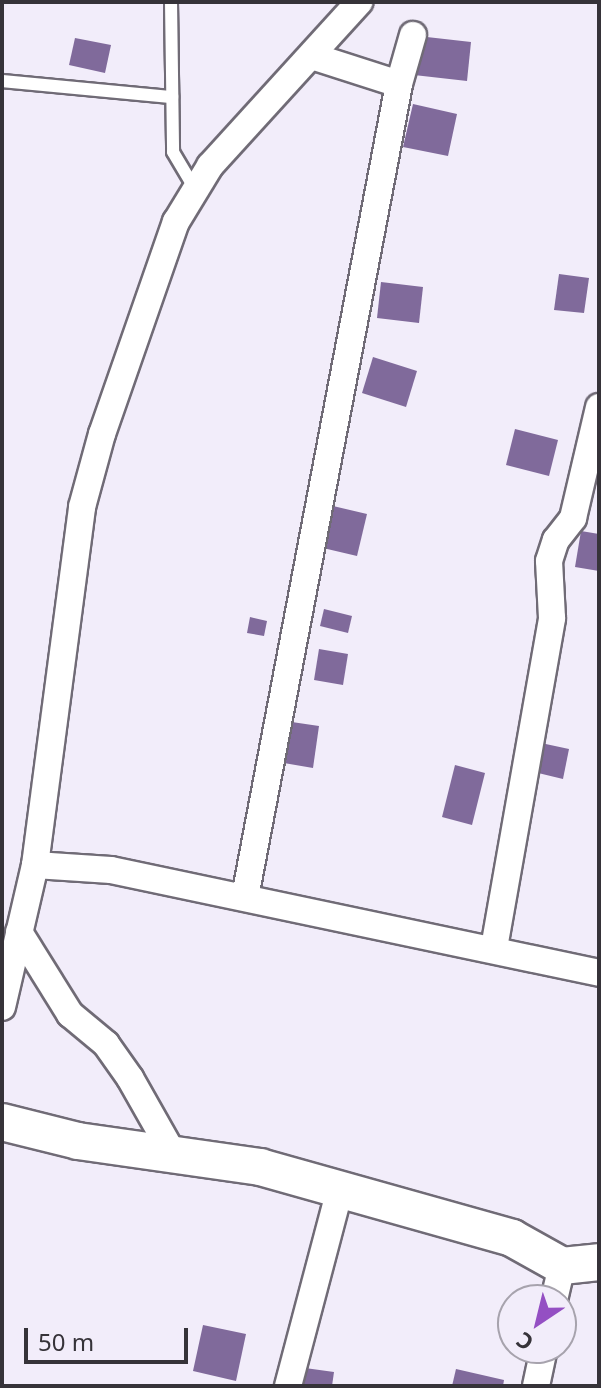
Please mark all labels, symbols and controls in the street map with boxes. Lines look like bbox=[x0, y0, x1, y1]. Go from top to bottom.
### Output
north arrow bbox=[497, 1284, 577, 1364]
scale bar bbox=[28, 1312, 192, 1362]
text: 50 m bbox=[38, 1325, 94, 1358]
text: С bbox=[510, 1326, 539, 1358]

